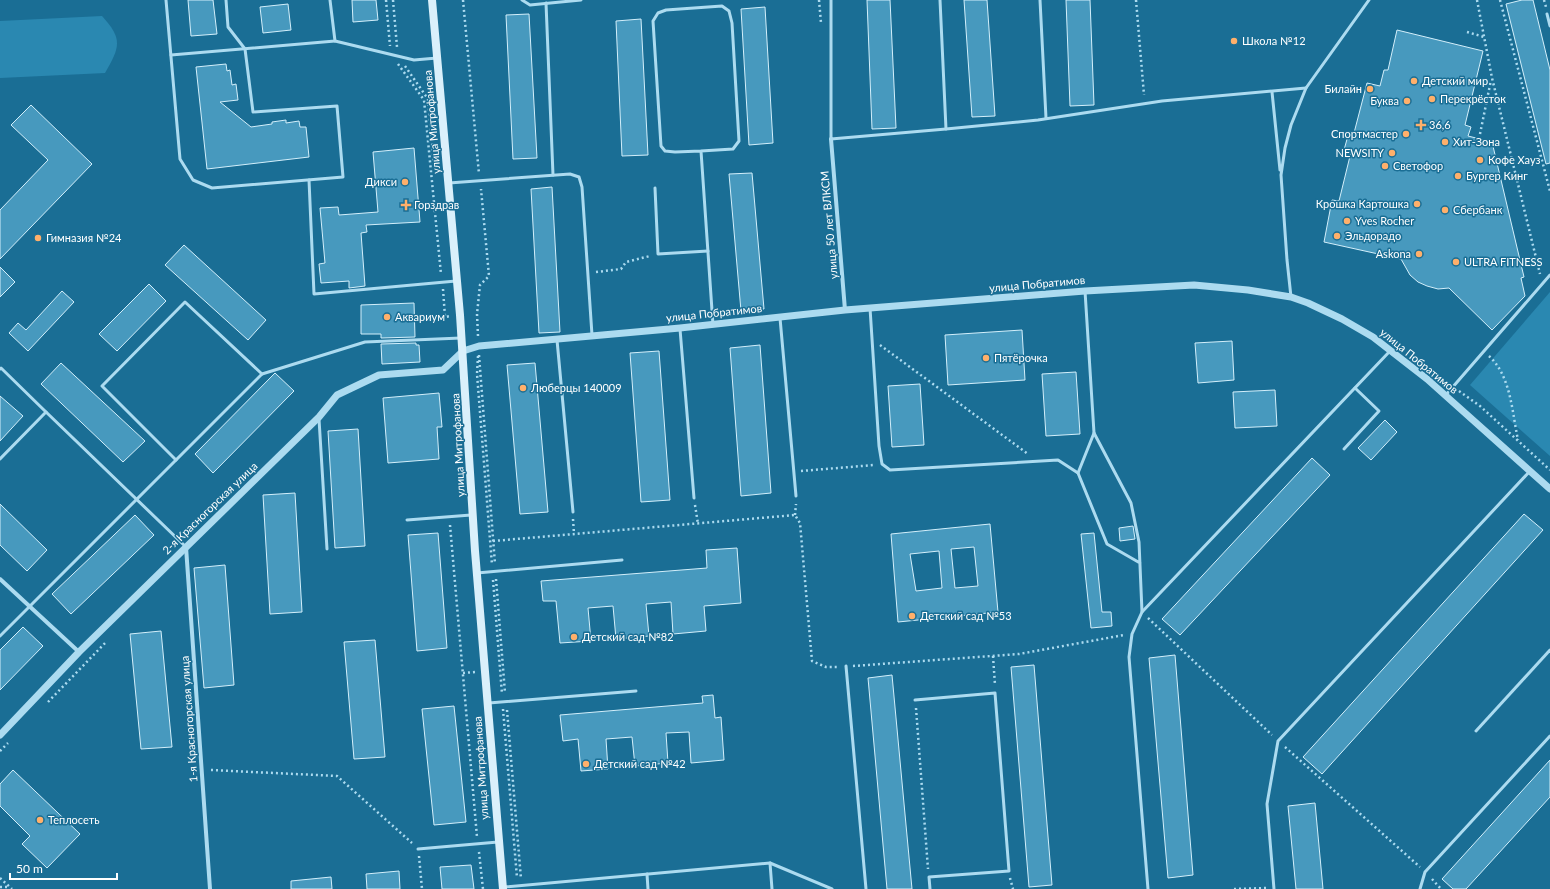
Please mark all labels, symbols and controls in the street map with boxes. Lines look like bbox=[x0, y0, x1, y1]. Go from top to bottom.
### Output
place label: Школа №12 bbox=[1242, 34, 1306, 47]
marker: Школа №12 bbox=[1229, 36, 1239, 46]
street label: улица Митрофанова bbox=[420, 70, 443, 174]
place label: Детский мир bbox=[1422, 74, 1488, 87]
marker: Детский мир bbox=[1409, 76, 1419, 86]
place label: Билайн bbox=[1325, 82, 1362, 95]
marker: Билайн bbox=[1365, 84, 1375, 94]
place label: Перекрёсток bbox=[1440, 92, 1506, 105]
place label: Буква bbox=[1370, 94, 1399, 107]
marker: Перекрёсток bbox=[1427, 94, 1437, 104]
marker: Буква bbox=[1402, 96, 1412, 106]
place label: 36,6 bbox=[1429, 118, 1451, 131]
marker: 36,6 bbox=[1416, 120, 1426, 130]
place label: Спортмастер bbox=[1331, 127, 1398, 140]
marker: Спортмастер bbox=[1401, 129, 1411, 139]
place label: Хит-Зона bbox=[1453, 135, 1500, 148]
marker: Хит-Зона bbox=[1440, 137, 1450, 147]
place label: NEWSITY bbox=[1336, 146, 1384, 159]
marker: NEWSITY bbox=[1387, 148, 1397, 158]
place label: Кофе Хауз bbox=[1488, 153, 1541, 166]
marker: Кофе Хауз bbox=[1475, 155, 1485, 165]
place label: Светофор bbox=[1393, 159, 1443, 172]
marker: Светофор bbox=[1380, 161, 1390, 171]
place label: Бургер Кинг bbox=[1466, 169, 1528, 182]
street label: улица 50 лет ВЛКСМ bbox=[817, 170, 840, 280]
marker: Бургер Кинг bbox=[1453, 171, 1463, 181]
place label: Дикси bbox=[365, 175, 397, 188]
marker: Дикси bbox=[400, 177, 410, 187]
place label: Крошка Картошка bbox=[1316, 197, 1409, 210]
place label: Горздрав bbox=[414, 198, 459, 211]
marker: Крошка Картошка bbox=[1412, 199, 1422, 209]
marker: Горздрав bbox=[401, 200, 411, 210]
place label: Сбербанк bbox=[1453, 203, 1503, 216]
marker: Сбербанк bbox=[1440, 205, 1450, 215]
place label: Yves Rocher bbox=[1355, 214, 1414, 227]
marker: Yves Rocher bbox=[1342, 216, 1352, 226]
place label: Эльдорадо bbox=[1345, 229, 1401, 242]
place label: Гимназия №24 bbox=[46, 231, 122, 244]
marker: Эльдорадо bbox=[1332, 231, 1342, 241]
marker: Гимназия №24 bbox=[33, 233, 43, 243]
place label: Askona bbox=[1376, 247, 1411, 260]
marker: Askona bbox=[1414, 249, 1424, 259]
place label: ULTRA FITNESS bbox=[1464, 255, 1543, 268]
marker: ULTRA FITNESS bbox=[1451, 257, 1461, 267]
street label: улица Побратимов bbox=[988, 273, 1085, 294]
street label: улица Побратимов bbox=[665, 301, 763, 324]
place label: Аквариум bbox=[395, 310, 445, 323]
marker: Аквариум bbox=[382, 312, 392, 322]
street label: улица Побратимов bbox=[1378, 325, 1461, 396]
place label: Пятёрочка bbox=[994, 351, 1048, 364]
marker: Пятёрочка bbox=[981, 353, 991, 363]
place label: Люберцы 140009 bbox=[530, 381, 622, 394]
marker: Люберцы 140009 bbox=[518, 383, 528, 393]
street label: улица Митрофанова bbox=[448, 393, 467, 497]
street label: 2-я Красногорская улица bbox=[160, 459, 260, 556]
place label: Детский сад №53 bbox=[920, 609, 1012, 622]
marker: Детский сад №53 bbox=[907, 611, 917, 621]
place label: Детский сад №82 bbox=[582, 630, 674, 643]
marker: Детский сад №82 bbox=[569, 632, 579, 642]
street label: 1-я Красногорская улица bbox=[178, 655, 199, 783]
street label: улица Митрофанова bbox=[470, 716, 491, 820]
place label: Детский сад №42 bbox=[594, 757, 686, 770]
marker: Детский сад №42 bbox=[581, 759, 591, 769]
place label: Теплосеть bbox=[48, 813, 100, 826]
marker: Теплосеть bbox=[35, 815, 45, 825]
scale bar bbox=[10, 855, 117, 881]
text: 50 m bbox=[16, 861, 43, 876]

